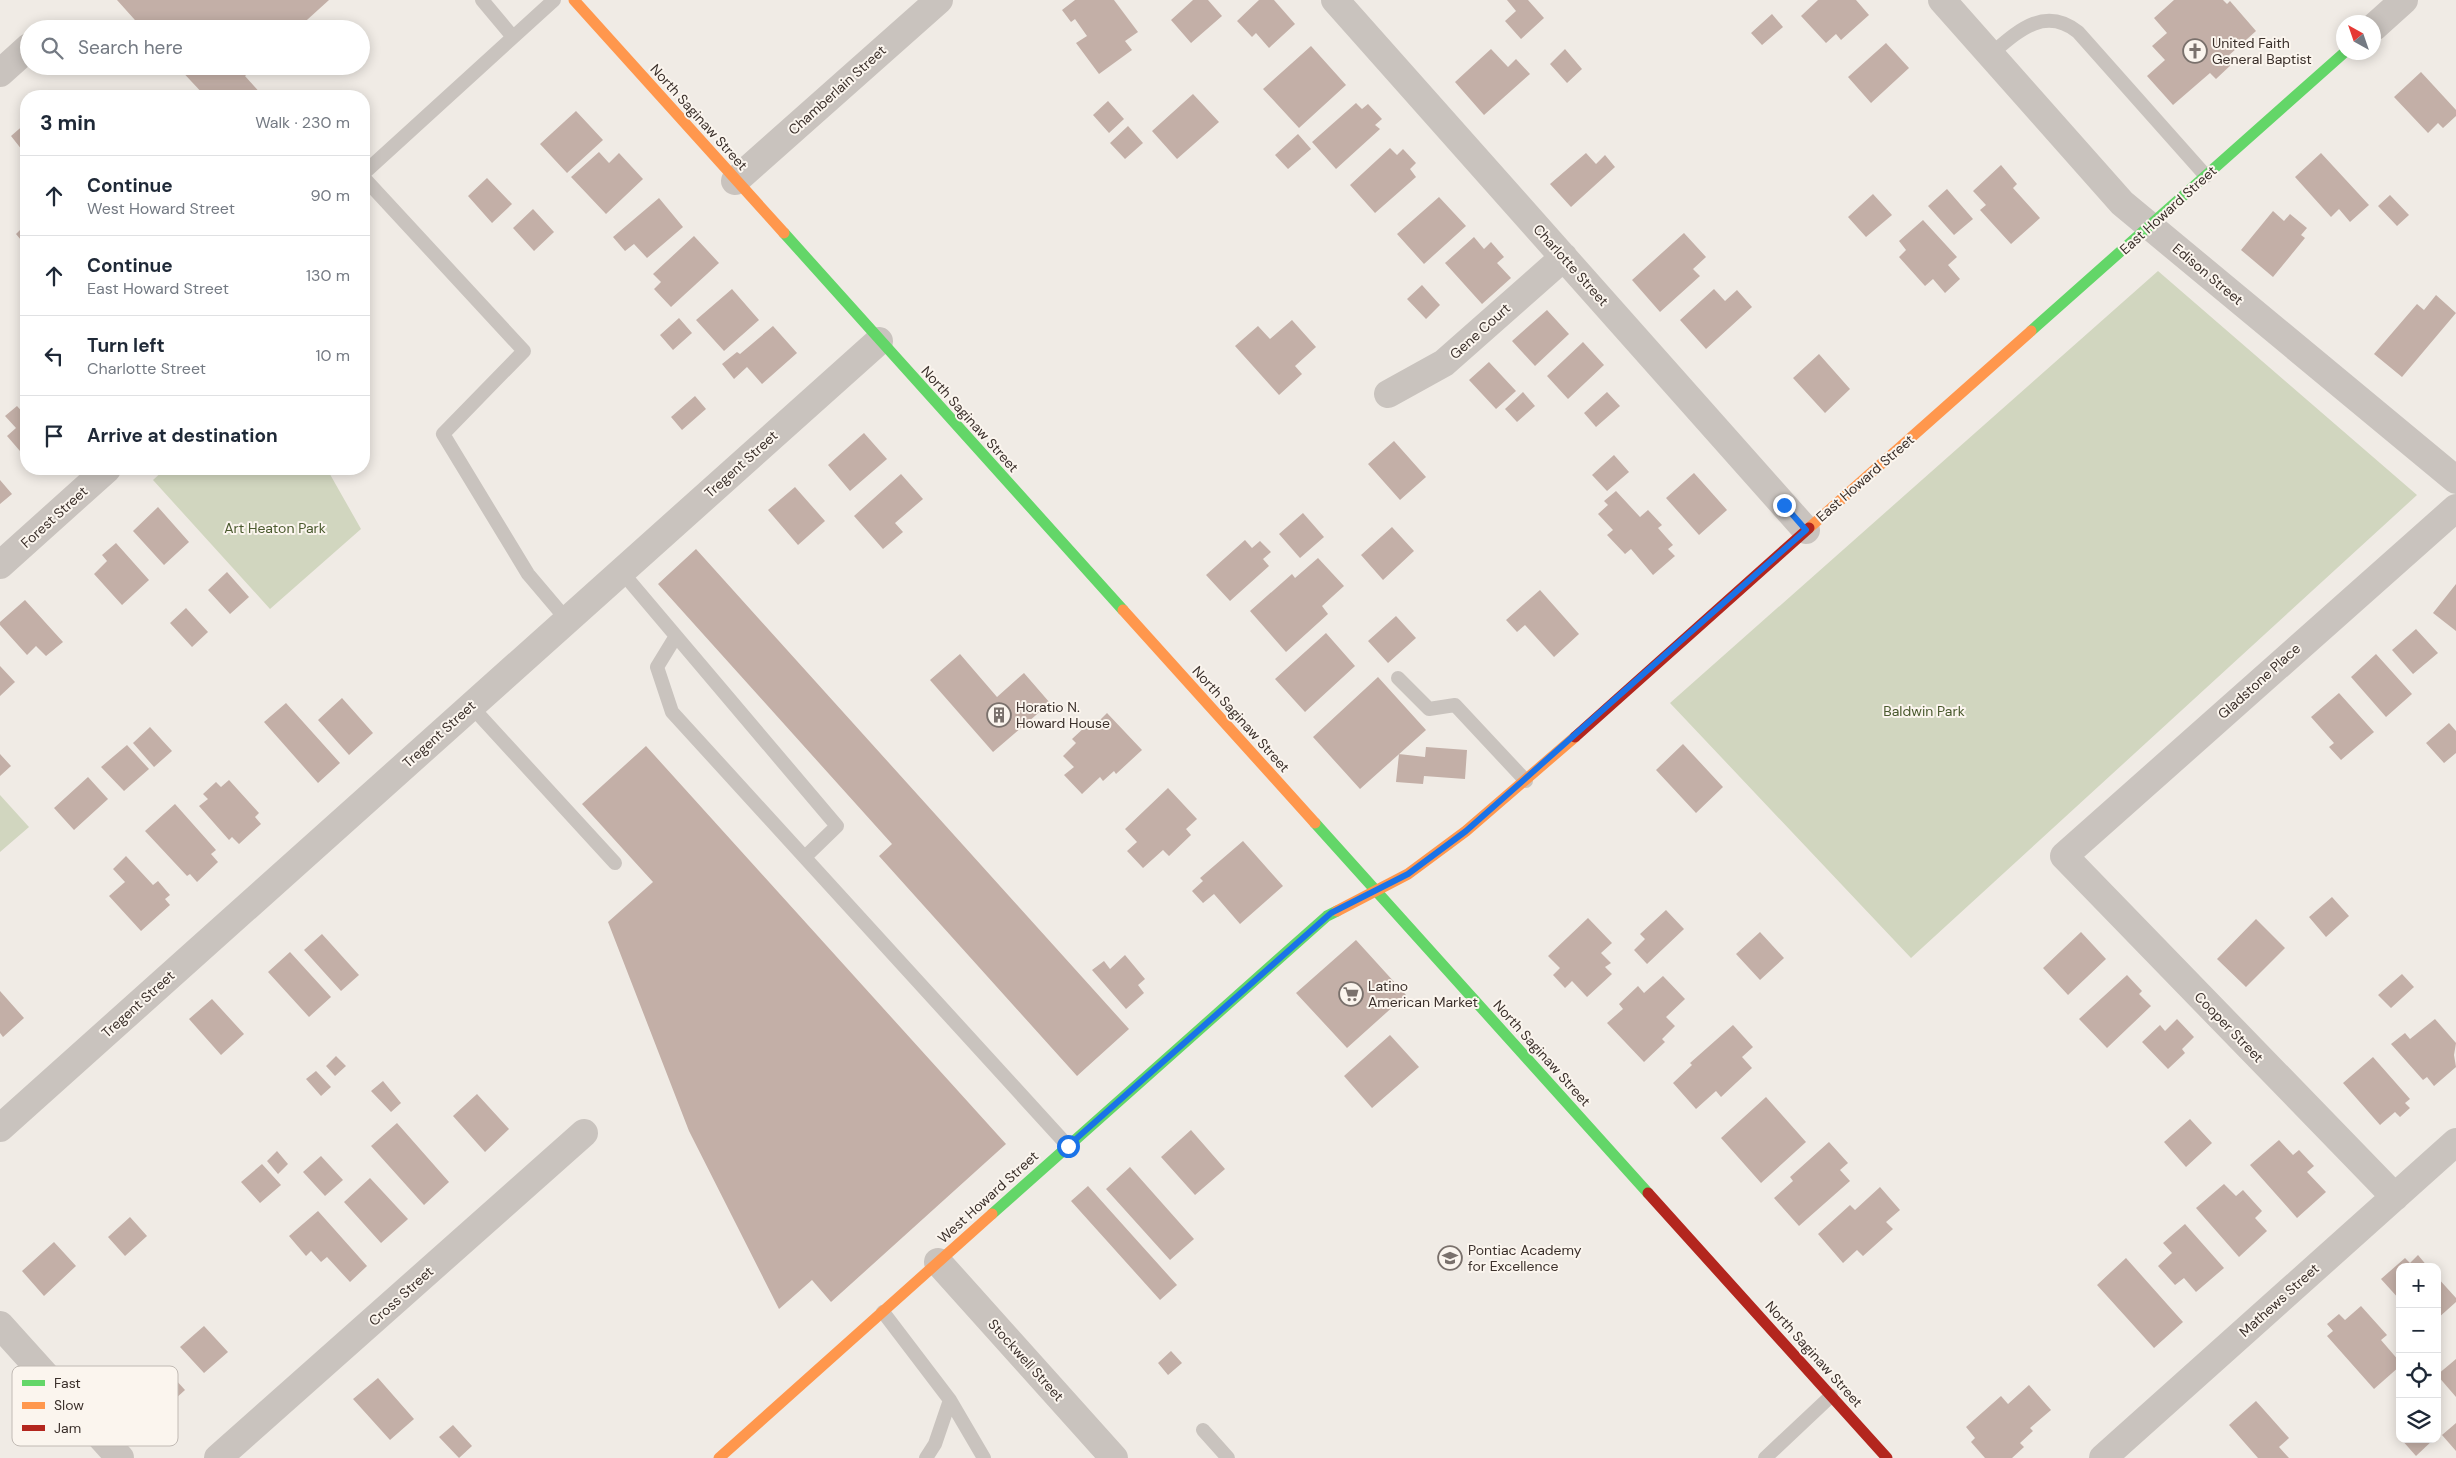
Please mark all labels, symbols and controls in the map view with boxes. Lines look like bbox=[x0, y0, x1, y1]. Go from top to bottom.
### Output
north arrow bbox=[2336, 15, 2381, 60]
search box bbox=[20, 20, 370, 75]
icon: search bbox=[38, 34, 66, 62]
place label: United Faith General Baptist bbox=[2212, 34, 2312, 68]
text: Search here bbox=[78, 35, 183, 60]
church icon: United Faith General Baptist bbox=[2182, 38, 2208, 64]
street label: Chamberlain Street bbox=[784, 41, 890, 139]
street label: North Saginaw Street bbox=[647, 60, 751, 174]
text: 3 min bbox=[40, 109, 96, 137]
text: Walk · 230 m bbox=[255, 112, 350, 133]
street label: East Howard Street bbox=[2116, 162, 2220, 258]
text: Continue bbox=[87, 173, 173, 198]
icon: ahead bbox=[40, 182, 68, 210]
text: 90 m bbox=[310, 185, 350, 206]
text: West Howard Street bbox=[87, 198, 235, 219]
street label: Charlotte Street bbox=[1529, 220, 1613, 310]
street label: Edison Street bbox=[2169, 239, 2247, 309]
text: Continue bbox=[87, 253, 173, 278]
icon: ahead bbox=[40, 262, 68, 290]
text: 130 m bbox=[306, 265, 350, 286]
text: East Howard Street bbox=[87, 278, 229, 299]
street label: Gene Court bbox=[1446, 299, 1514, 363]
text: Turn left bbox=[87, 333, 165, 358]
icon: left bbox=[40, 342, 68, 370]
text: 10 m bbox=[316, 345, 350, 366]
text: Charlotte Street bbox=[87, 358, 206, 379]
street label: North Saginaw Street bbox=[918, 362, 1022, 476]
icon: arrive bbox=[40, 422, 68, 450]
text: Arrive at destination bbox=[87, 423, 278, 448]
street label: Tregent Street bbox=[701, 426, 781, 502]
street label: East Howard Street bbox=[1812, 430, 1918, 526]
street label: Forest Street bbox=[17, 482, 91, 552]
route end bbox=[1773, 494, 1796, 517]
park label: Art Heaton Park bbox=[224, 519, 326, 537]
street label: Gladstone Place bbox=[2214, 639, 2304, 723]
street label: North Saginaw Street bbox=[1189, 662, 1293, 776]
street label: Tregent Street bbox=[399, 696, 479, 772]
place label: Horatio N. Howard House bbox=[1016, 698, 1110, 732]
building icon: Horatio N. Howard House bbox=[986, 702, 1012, 728]
park label: Baldwin Park bbox=[1883, 702, 1965, 720]
street label: Tregent Street bbox=[98, 966, 178, 1042]
place label: Latino American Market bbox=[1368, 977, 1478, 1011]
supermarket icon: Latino American Market bbox=[1338, 981, 1364, 1007]
street label: Cooper Street bbox=[2191, 988, 2267, 1066]
street label: North Saginaw Street bbox=[1490, 996, 1594, 1110]
route start bbox=[1057, 1135, 1080, 1158]
street label: West Howard Street bbox=[934, 1147, 1042, 1247]
place label: Pontiac Academy for Excellence bbox=[1468, 1241, 1582, 1275]
school or university icon: Pontiac Academy for Excellence bbox=[1437, 1245, 1463, 1271]
street label: Mathews Street bbox=[2235, 1259, 2323, 1341]
street label: Cross Street bbox=[365, 1262, 437, 1330]
map controls bbox=[2396, 1263, 2441, 1443]
button: + bbox=[2396, 1263, 2441, 1308]
street label: North Saginaw Street bbox=[1762, 1297, 1866, 1411]
button: − bbox=[2396, 1308, 2441, 1353]
street label: Stockwell Street bbox=[984, 1315, 1068, 1405]
button: locate bbox=[2396, 1353, 2441, 1398]
legend bbox=[12, 1366, 178, 1446]
text: Fast bbox=[54, 1374, 81, 1392]
text: Slow bbox=[54, 1396, 84, 1414]
button: layers bbox=[2396, 1398, 2441, 1443]
text: Jam bbox=[54, 1419, 81, 1437]

